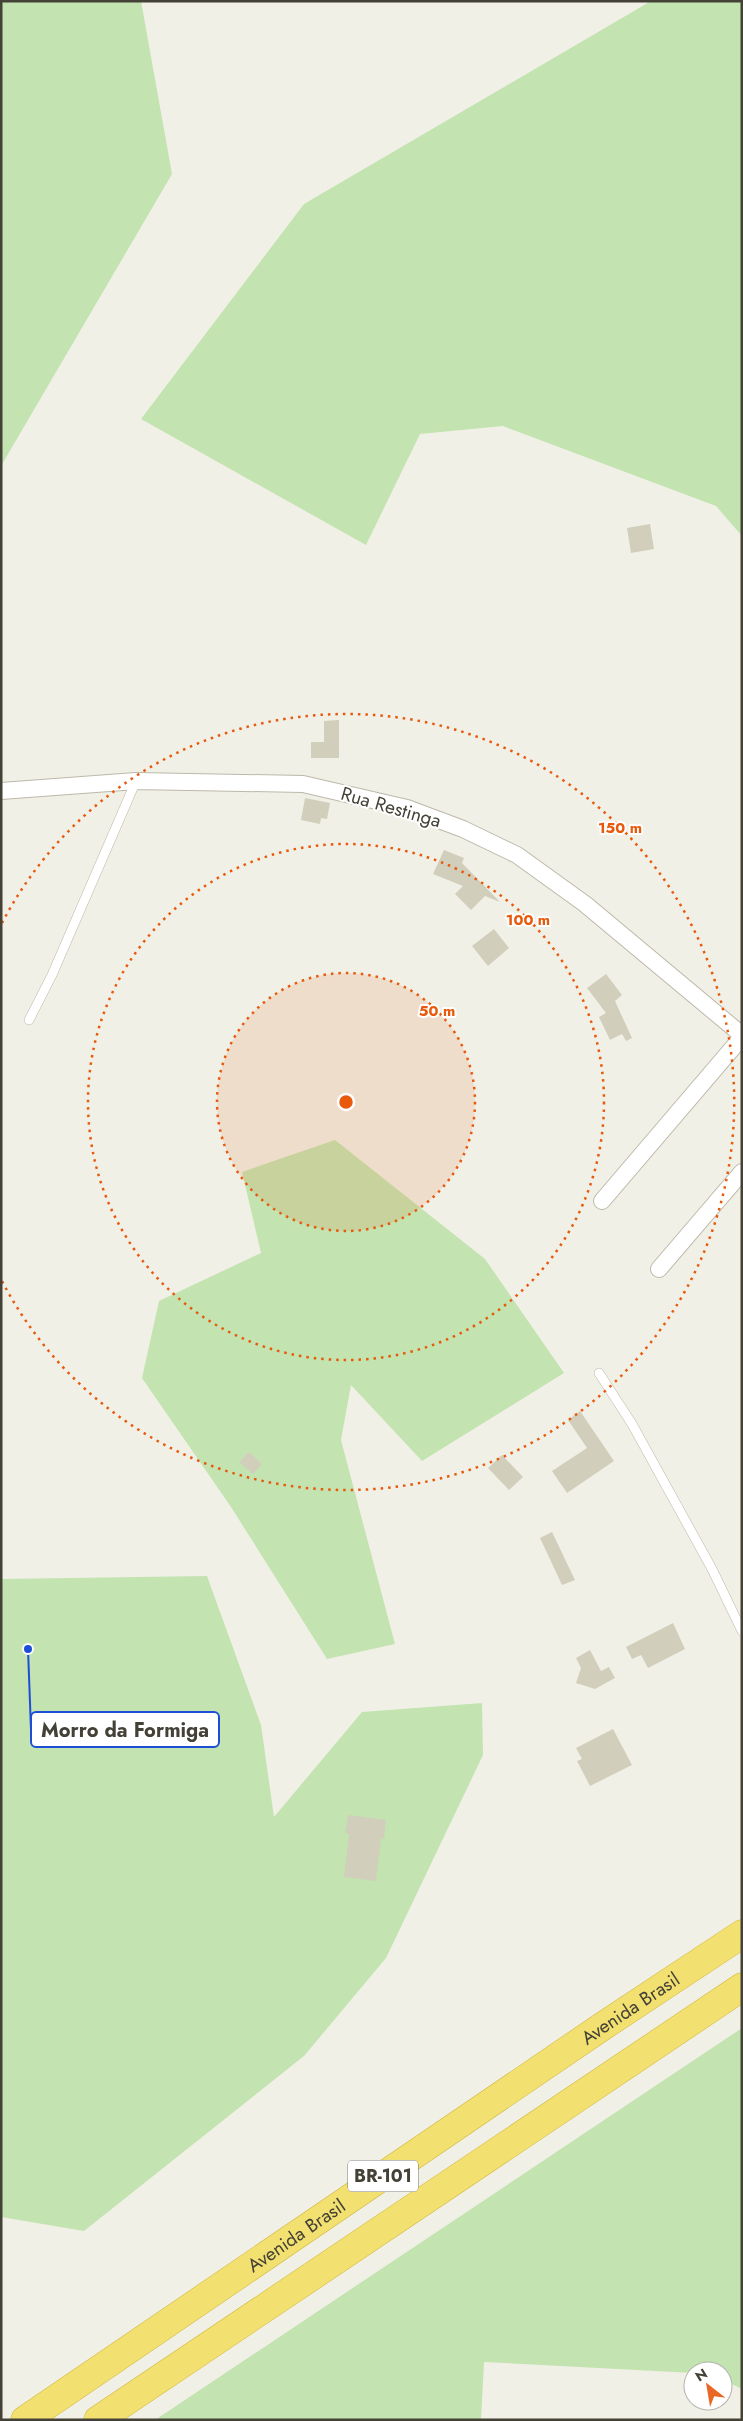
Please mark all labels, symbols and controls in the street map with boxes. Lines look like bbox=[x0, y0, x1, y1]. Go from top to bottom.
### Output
street label: Rua Restinga bbox=[338, 780, 444, 834]
text: 150 m bbox=[598, 817, 642, 839]
text: 100 m bbox=[506, 909, 550, 931]
text: 50 m bbox=[419, 1000, 455, 1022]
centre of rings bbox=[337, 1093, 355, 1111]
callout: Morro da Formiga bbox=[31, 1712, 219, 1747]
text: Morro da Formiga bbox=[41, 1716, 209, 1745]
street label: Avenida Brasil bbox=[575, 1966, 685, 2051]
road number: BR-101 bbox=[348, 2160, 418, 2192]
street label: Avenida Brasil bbox=[242, 2192, 350, 2278]
north arrow bbox=[683, 2361, 733, 2411]
text: N bbox=[691, 2363, 711, 2386]

